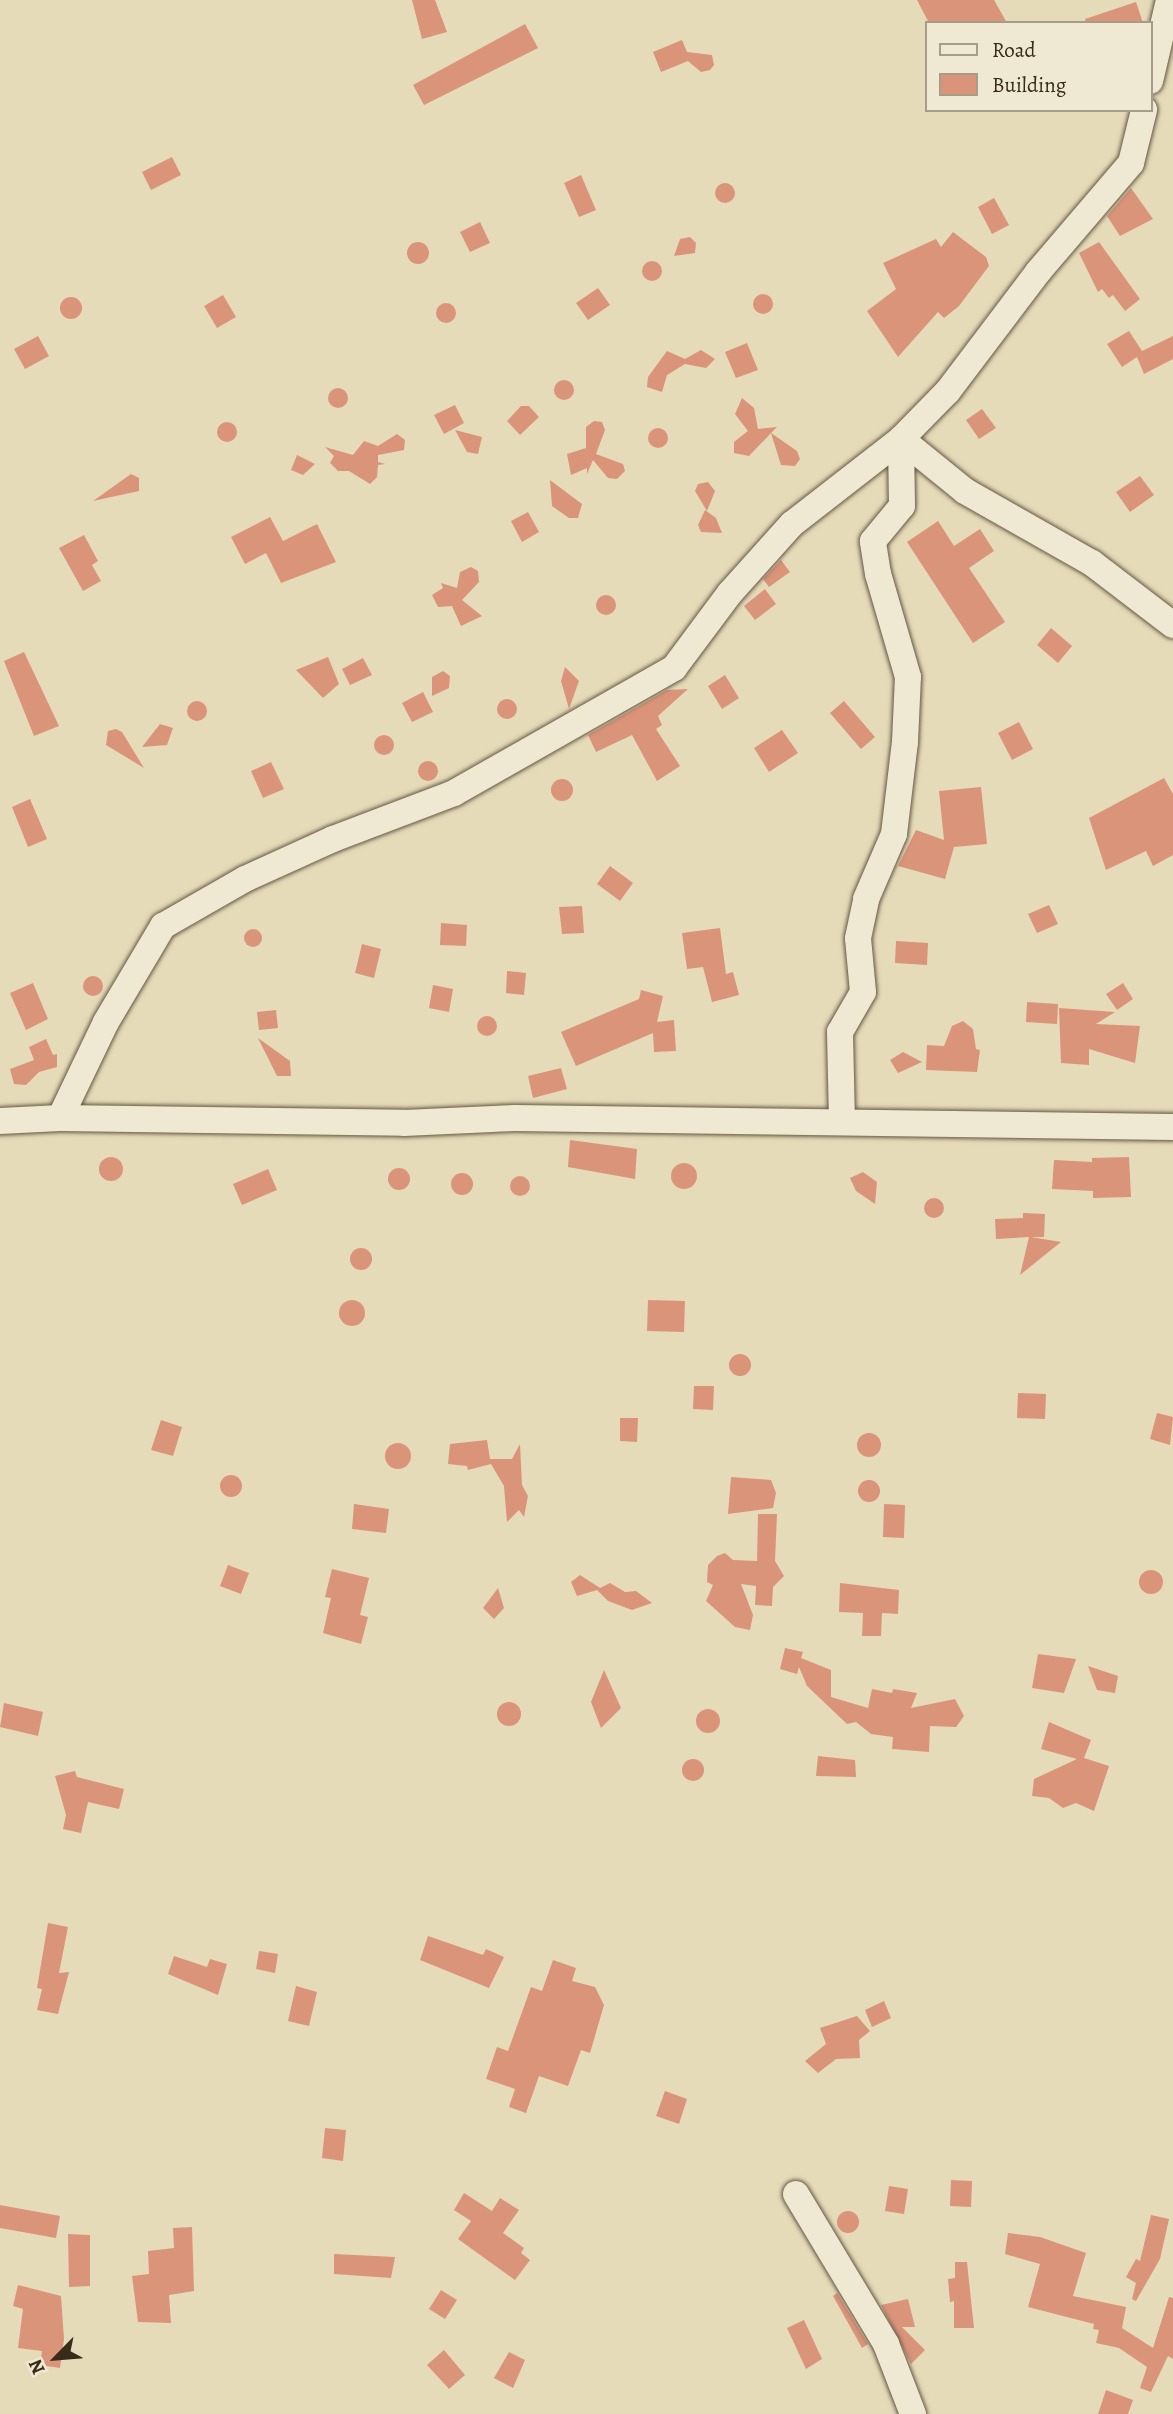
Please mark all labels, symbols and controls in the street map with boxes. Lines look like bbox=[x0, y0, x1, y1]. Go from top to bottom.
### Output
legend bbox=[925, 21, 1152, 112]
text: Road bbox=[992, 36, 1036, 64]
text: Building bbox=[992, 71, 1066, 99]
north arrow bbox=[21, 2323, 91, 2393]
text: N bbox=[22, 2355, 52, 2379]

